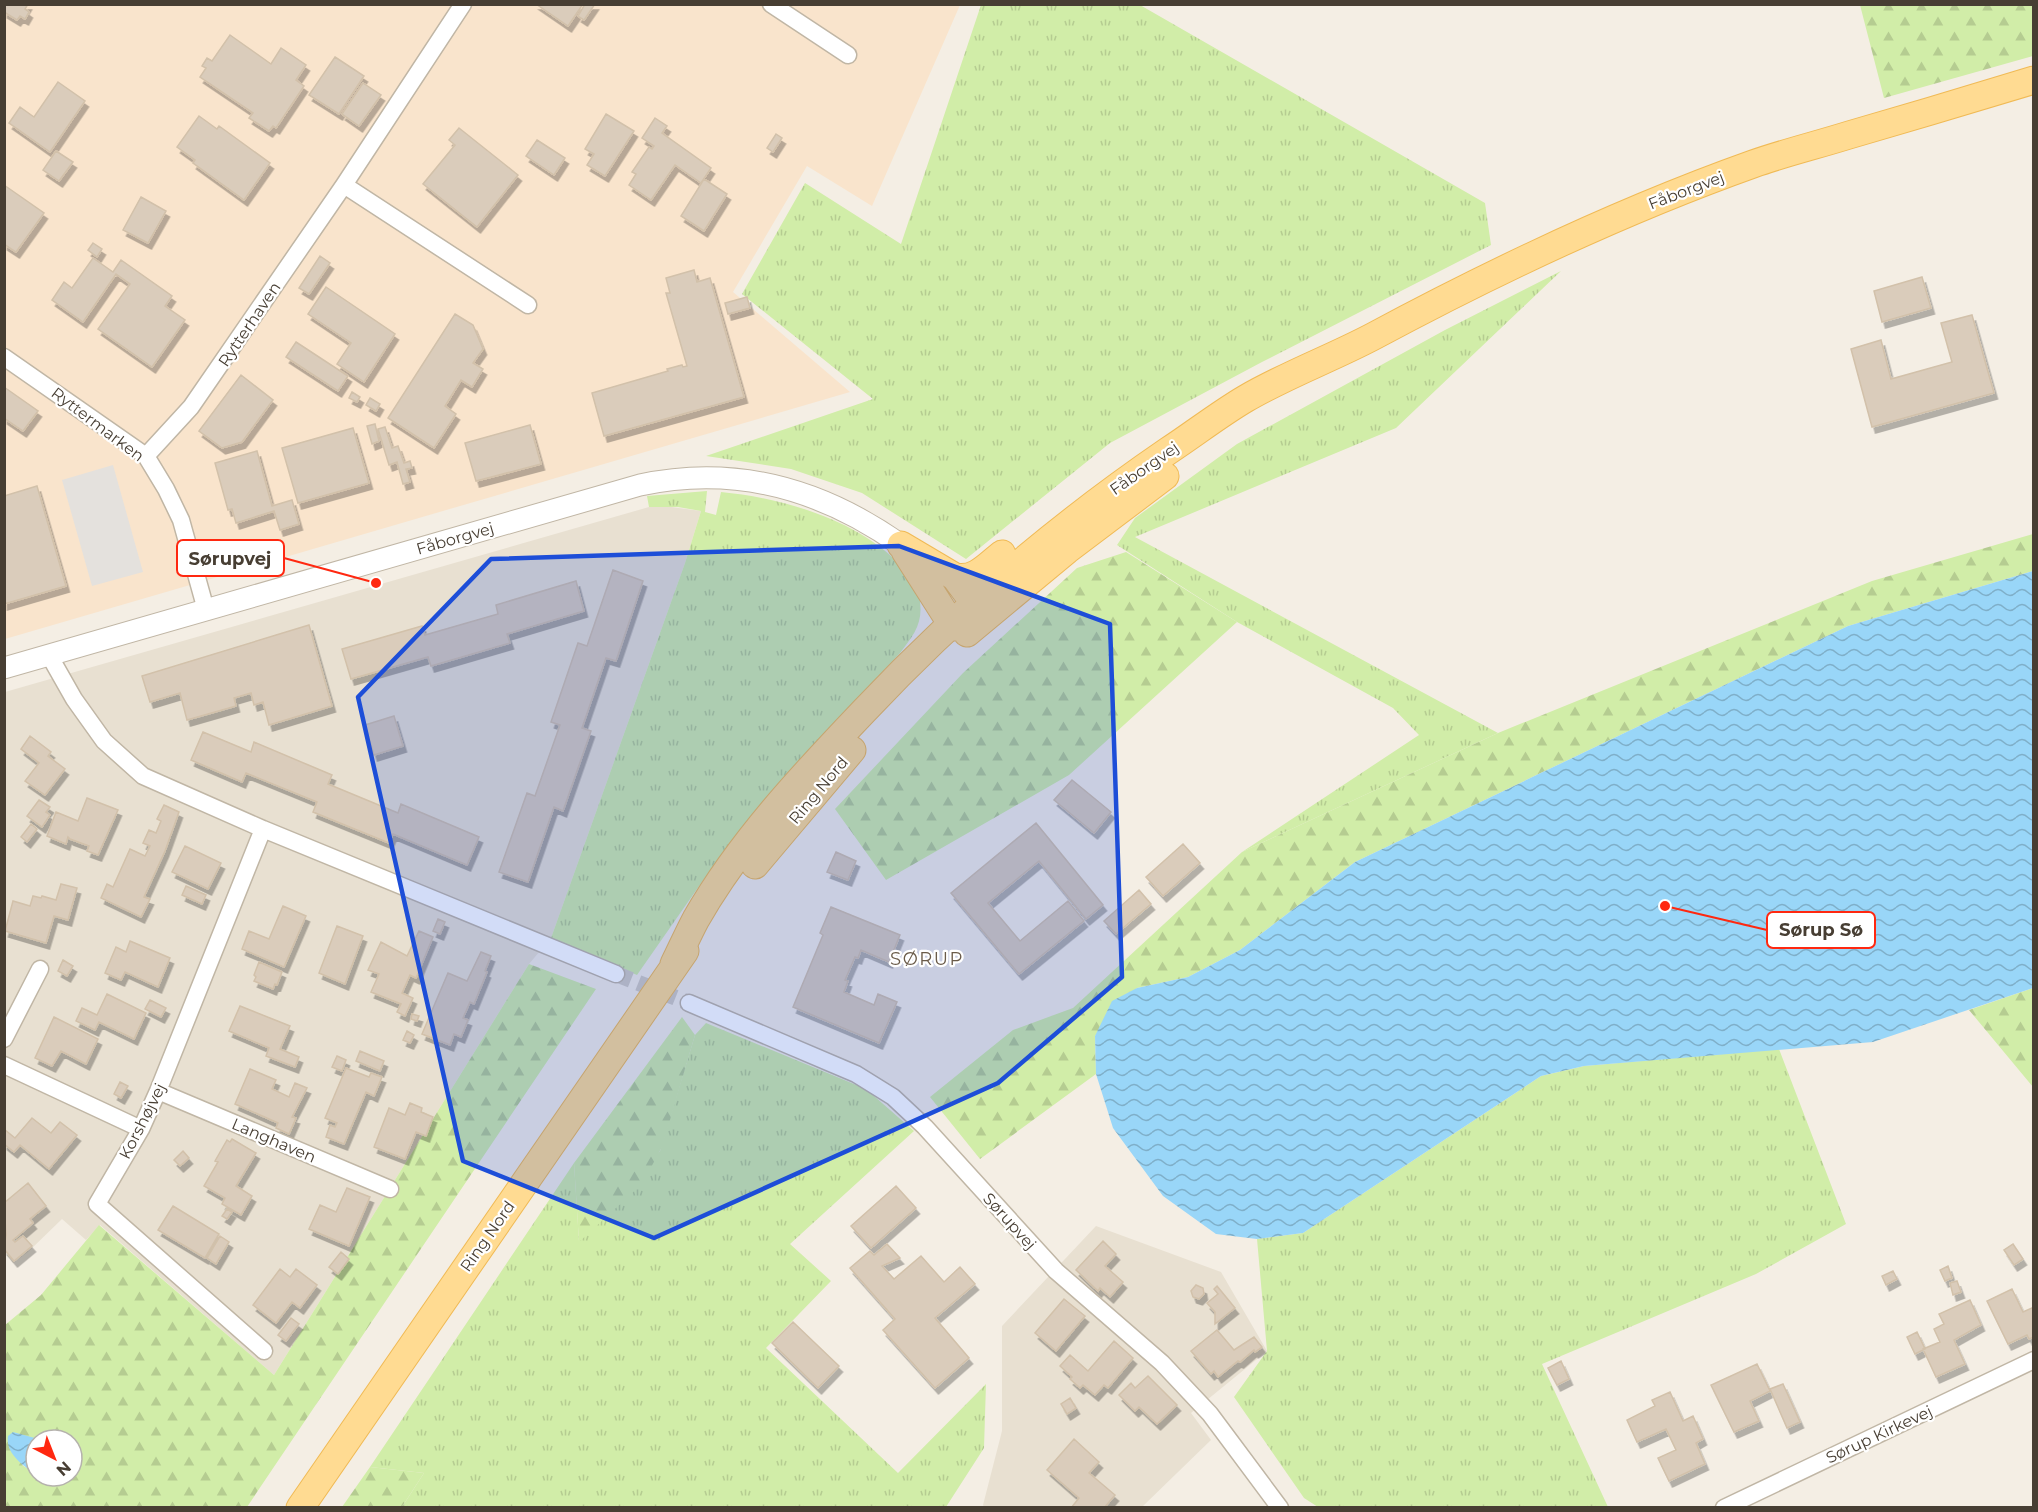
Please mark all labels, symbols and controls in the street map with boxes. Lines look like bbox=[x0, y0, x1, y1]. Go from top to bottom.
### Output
street label: Fåborgvej bbox=[1646, 167, 1727, 214]
street label: Rytterhaven bbox=[214, 278, 285, 370]
street label: Ryttermarken bbox=[48, 383, 148, 465]
street label: Fåborgvej bbox=[1106, 438, 1182, 499]
street label: Fåborgvej bbox=[414, 518, 496, 559]
callout: Sørupvej bbox=[177, 540, 284, 576]
text: Sørupvej bbox=[189, 548, 271, 570]
street label: Ring Nord bbox=[785, 753, 852, 828]
callout: Sørup Sø bbox=[1767, 912, 1875, 948]
text: Sørup Sø bbox=[1779, 919, 1863, 941]
district label: SØRUP bbox=[890, 948, 964, 970]
street label: Korshøjvej bbox=[115, 1080, 170, 1162]
street label: Langhaven bbox=[229, 1114, 319, 1167]
street label: Sørupvej bbox=[979, 1189, 1040, 1254]
street label: Ring Nord bbox=[456, 1197, 519, 1275]
street label: Sørup Kirkevej bbox=[1823, 1402, 1935, 1467]
north arrow bbox=[24, 1428, 84, 1488]
text: N bbox=[53, 1457, 75, 1480]

